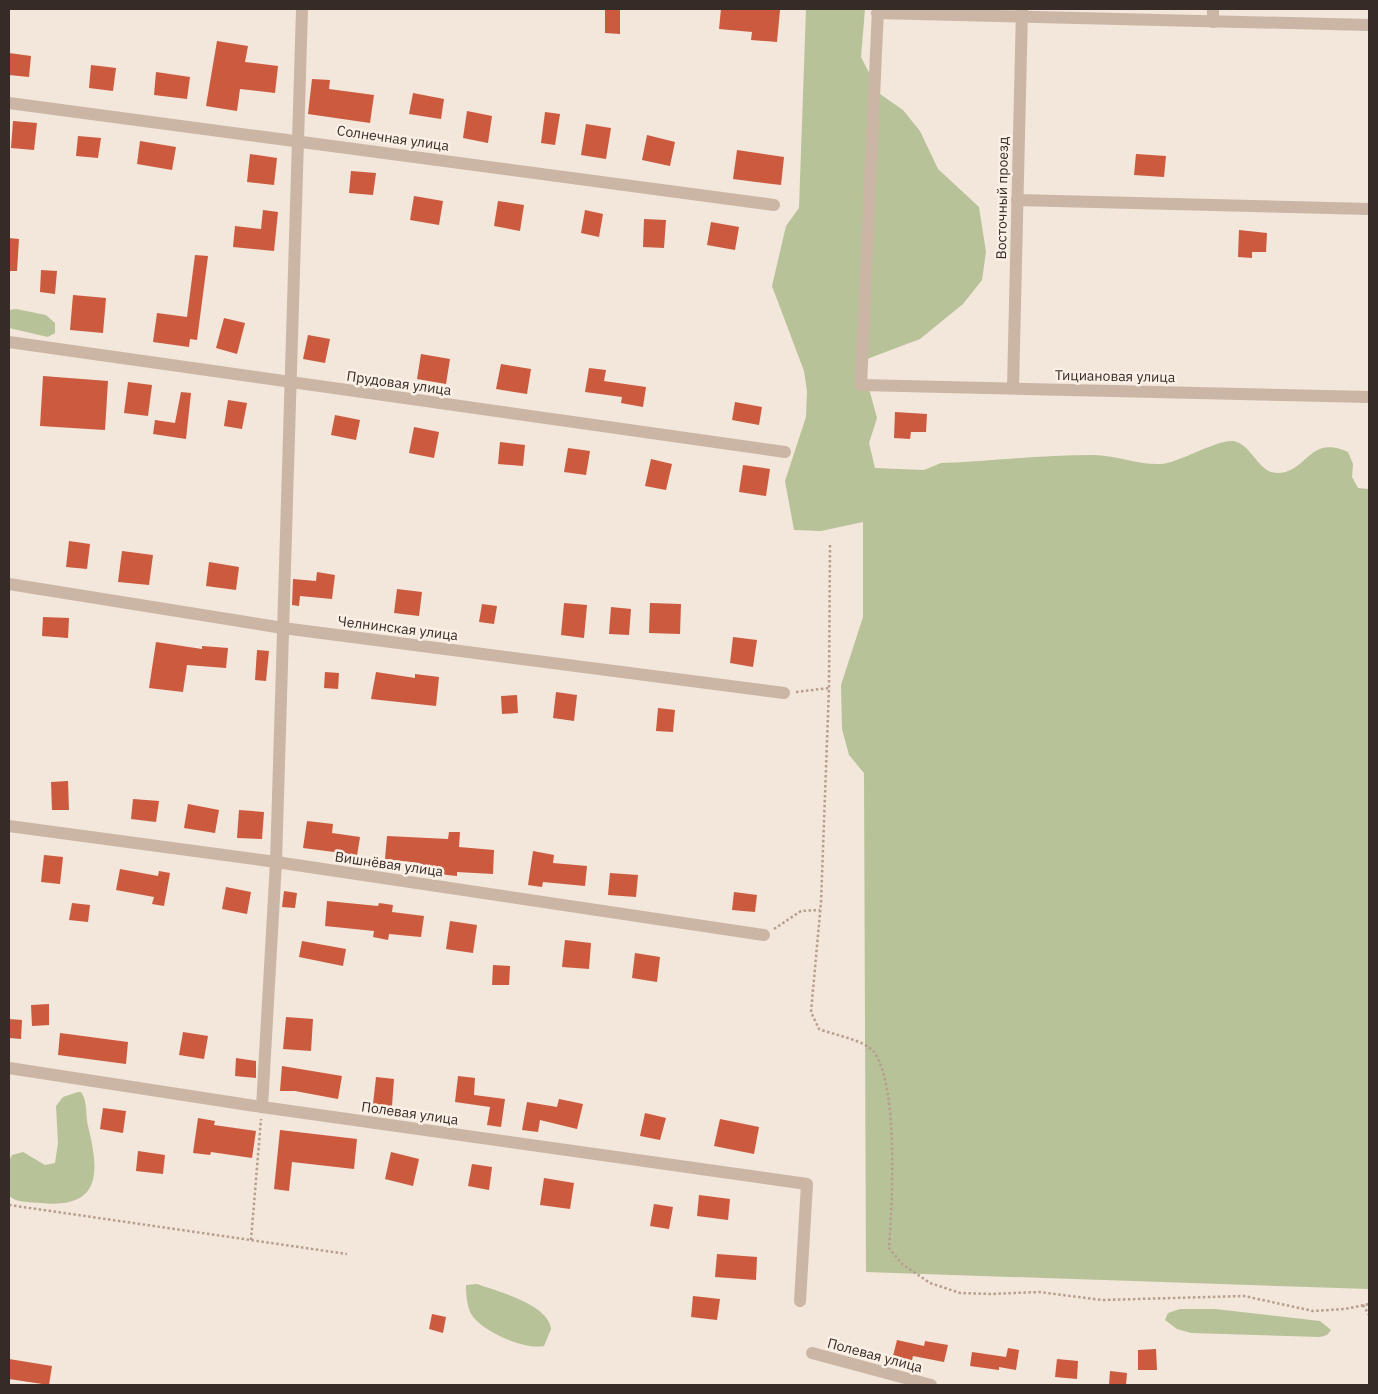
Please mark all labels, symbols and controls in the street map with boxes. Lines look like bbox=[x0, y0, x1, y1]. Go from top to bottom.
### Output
street label: Солнечная улица bbox=[336, 121, 451, 155]
street label: Восточный проезд bbox=[992, 136, 1012, 260]
street label: Тициановая улица bbox=[1055, 366, 1176, 386]
street label: Прудовая улица bbox=[346, 367, 453, 399]
street label: Челнинская улица bbox=[337, 612, 460, 644]
street label: Вишнёвая улица bbox=[334, 847, 445, 881]
street label: Полевая улица bbox=[360, 1097, 460, 1129]
street label: Полевая улица bbox=[825, 1334, 925, 1376]

